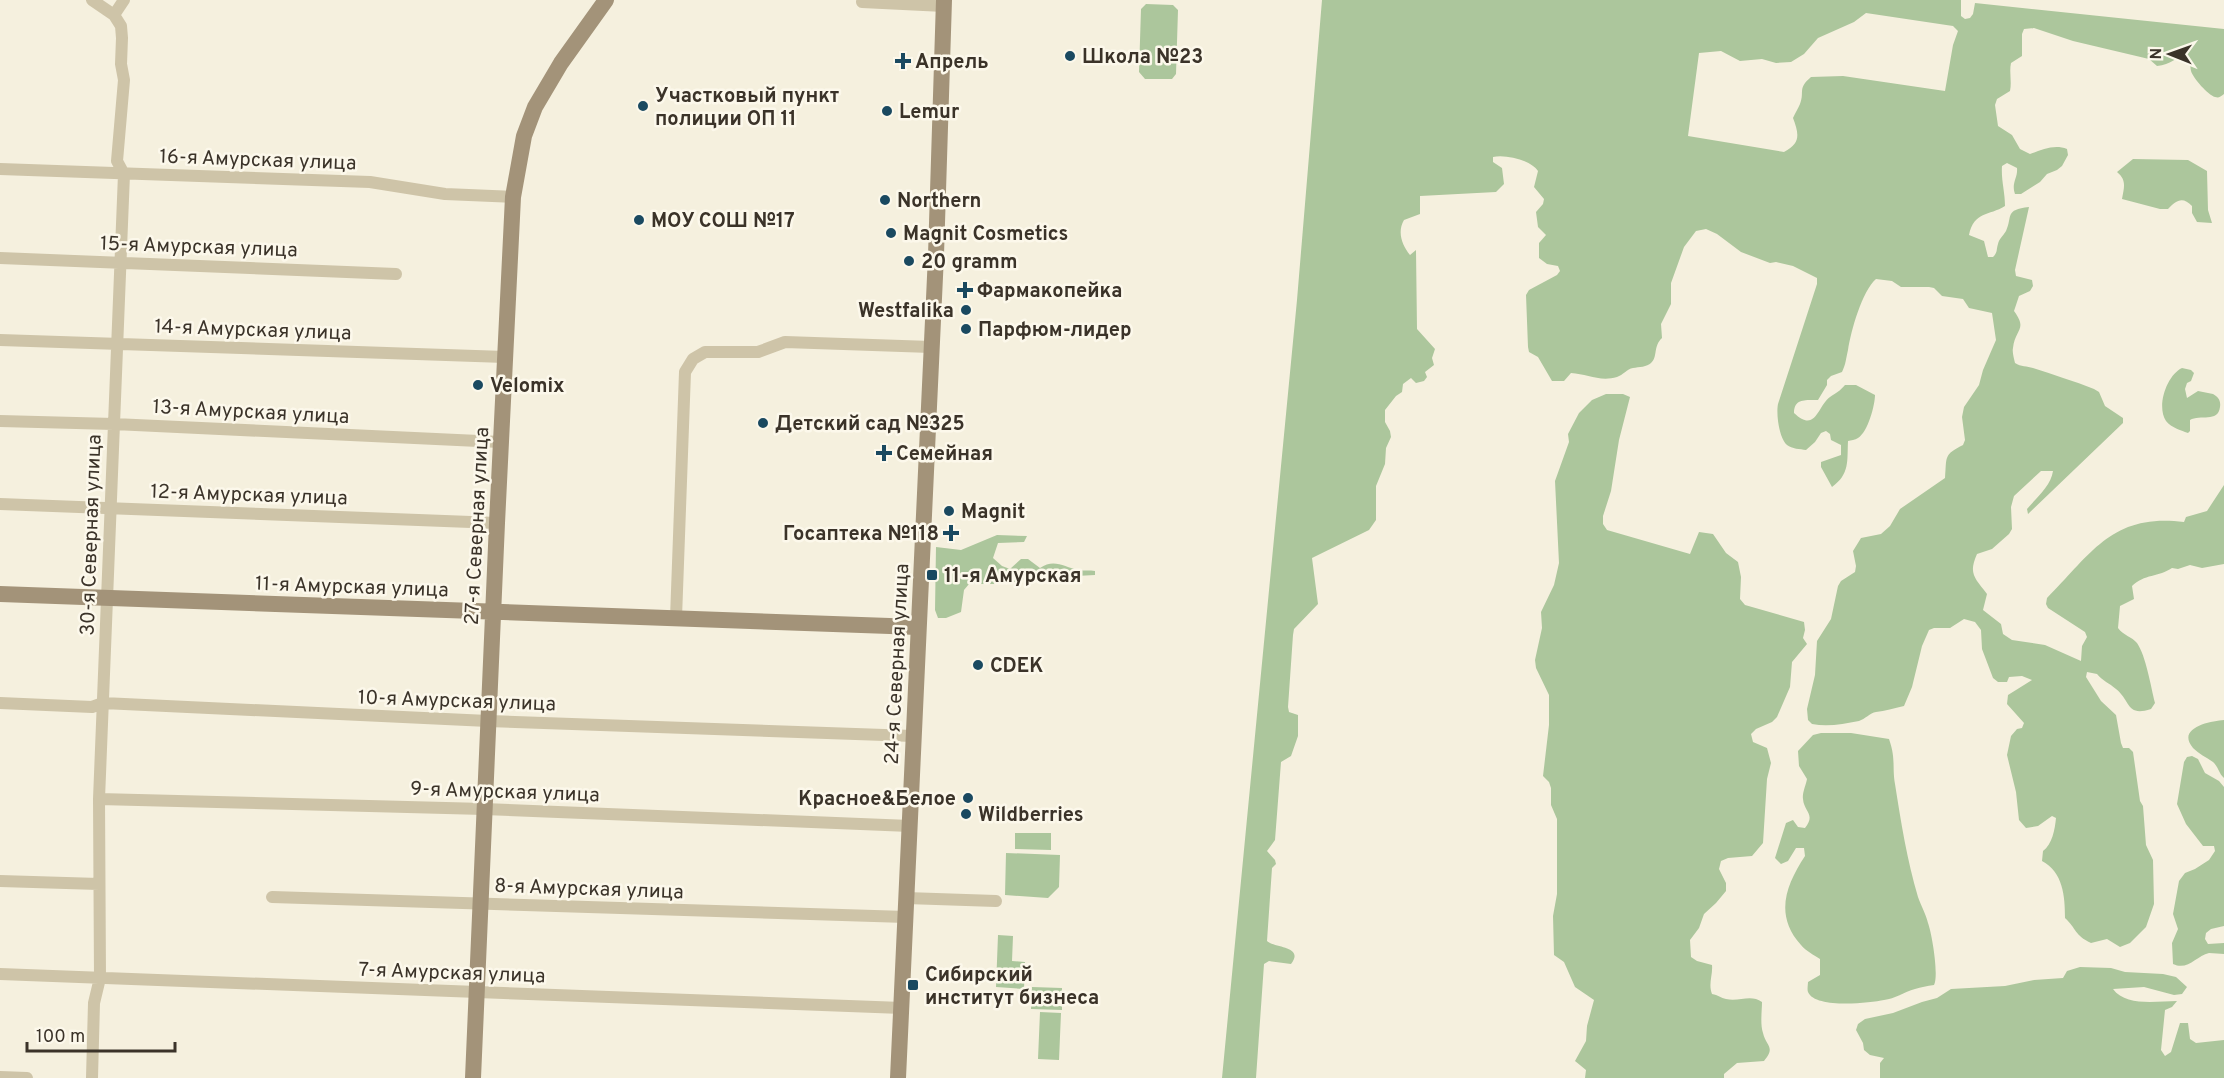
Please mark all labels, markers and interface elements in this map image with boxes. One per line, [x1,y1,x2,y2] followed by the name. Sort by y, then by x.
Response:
[2140,24,2200,84] north arrow
[1082,45,1203,71] place label: Школа №23
[2147,48,2167,60] text: N
[1063,49,1077,63] marker: Школа №23
[915,50,989,76] place label: Апрель
[896,54,910,68] marker: Апрель
[655,84,839,133] place label: Участковый пункт полиции ОП 11
[636,99,650,113] marker: Участковый пункт полиции ОП 11
[899,100,960,126] place label: Lemur
[880,104,894,118] marker: Lemur
[159,145,357,177] street label: 16-я Амурская улица
[897,189,981,215] place label: Northern
[878,193,892,207] marker: Northern
[651,209,795,235] place label: МОУ СОШ №17
[632,213,646,227] marker: МОУ СОШ №17
[903,222,1068,248] place label: Magnit Cosmetics
[884,226,898,240] marker: Magnit Cosmetics
[100,232,298,264] street label: 15-я Амурская улица
[921,250,1017,276] place label: 20 gramm
[902,254,916,268] marker: 20 gramm
[977,279,1122,305] place label: Фармакопейка
[958,283,972,297] marker: Фармакопейка
[858,299,954,325] place label: Westfalika
[959,303,973,317] marker: Westfalika
[154,315,352,347] street label: 14-я Амурская улица
[978,318,1132,344] place label: Парфюм-лидер
[959,322,973,336] marker: Парфюм-лидер
[490,374,565,400] place label: Velomix
[471,378,485,392] marker: Velomix
[152,395,350,431] street label: 13-я Амурская улица
[775,412,965,438] place label: Детский сад №325
[756,416,770,430] marker: Детский сад №325
[460,426,496,626] street label: 27-я Северная улица
[75,434,109,636] street label: 30-я Северная улица
[896,442,993,468] place label: Семейная
[877,446,891,460] marker: Семейная
[150,480,348,512] street label: 12-я Амурская улица
[961,500,1026,526] place label: Magnit
[942,504,956,518] marker: Magnit
[783,522,939,548] place label: Госаптека №118
[944,526,958,540] marker: Госаптека №118
[880,563,916,765] street label: 24-я Северная улица
[944,564,1081,590] place label: 11-я Амурская
[925,568,939,582] marker: 11-я Амурская
[255,572,449,604] street label: 11-я Амурская улица
[990,654,1043,680] place label: CDEK
[971,658,985,672] marker: CDEK
[358,686,556,718] street label: 10-я Амурская улица
[410,777,600,809] street label: 9-я Амурская улица
[798,787,956,813] place label: Красное&Белое
[961,791,975,805] marker: Красное&Белое
[978,803,1084,829] place label: Wildberries
[959,807,973,821] marker: Wildberries
[494,874,684,906] street label: 8-я Амурская улица
[358,958,546,990] street label: 7-я Амурская улица
[925,963,1099,1012] place label: Сибирский институт бизнеса
[906,978,920,992] marker: Сибирский институт бизнеса
[27,1015,176,1053] scale bar
[36,1026,85,1049] text: 100 m

